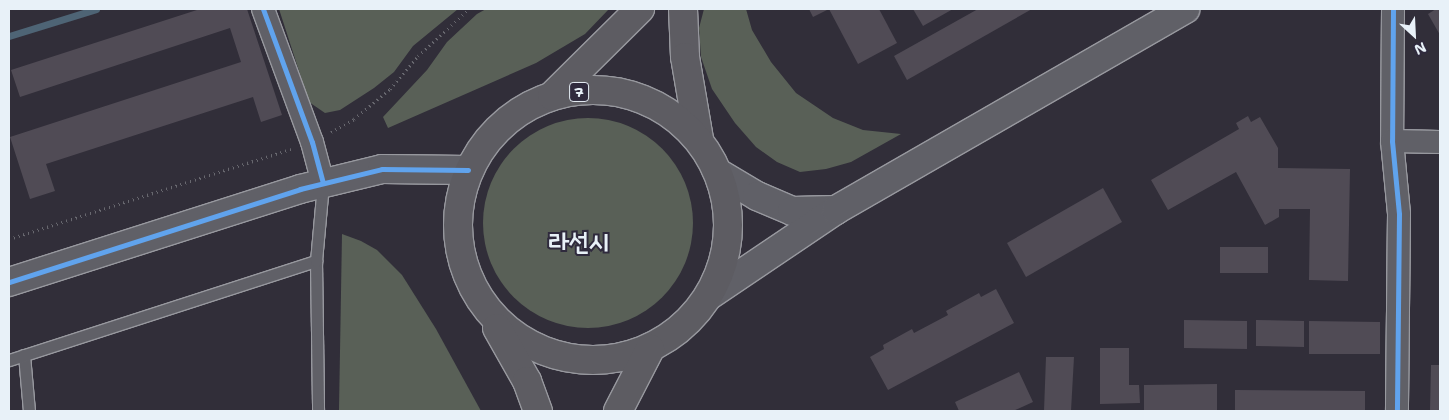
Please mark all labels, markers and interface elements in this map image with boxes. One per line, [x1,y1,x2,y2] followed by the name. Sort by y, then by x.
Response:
[1389,10,1439,60] north arrow
[1412,38,1429,59] text: N
[569,80,589,104] road number: 7
[549,226,609,256] district label: 라선시

